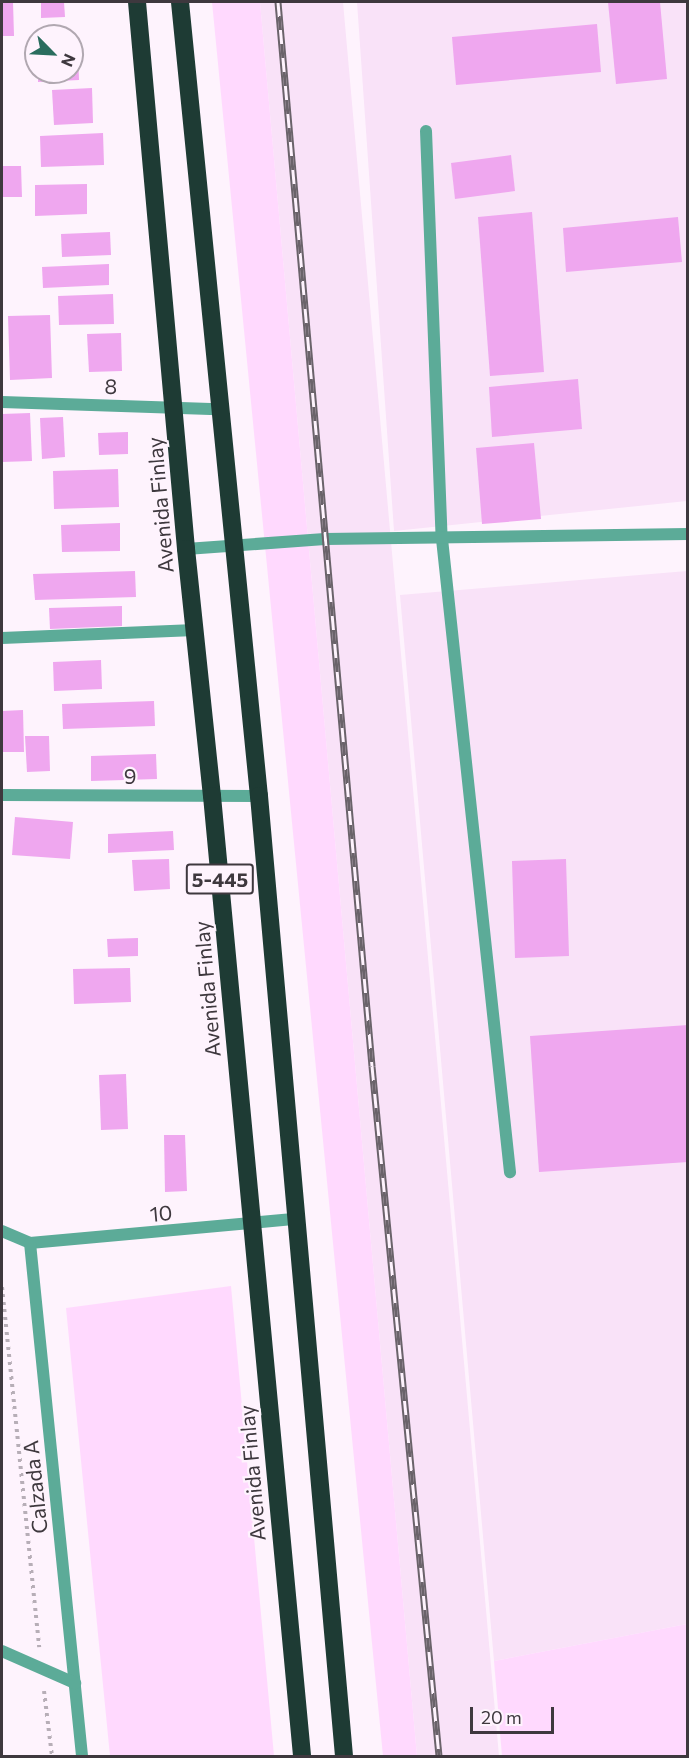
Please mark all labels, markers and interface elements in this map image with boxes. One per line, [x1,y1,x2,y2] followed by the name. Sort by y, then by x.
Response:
[24,24,84,84] north arrow
[58,51,80,70] text: N
[104,373,118,399] street label: 8
[142,436,178,574] street label: Avenida Finlay
[124,763,136,789] street label: 9
[186,862,254,896] road number: 5-445
[189,920,225,1058] street label: Avenida Finlay
[149,1199,173,1227] street label: 10
[234,1404,270,1542] street label: Avenida Finlay
[18,1439,52,1535] street label: Calzada A
[473,1695,557,1733] scale bar
[481,1706,522,1728] text: 20 m

